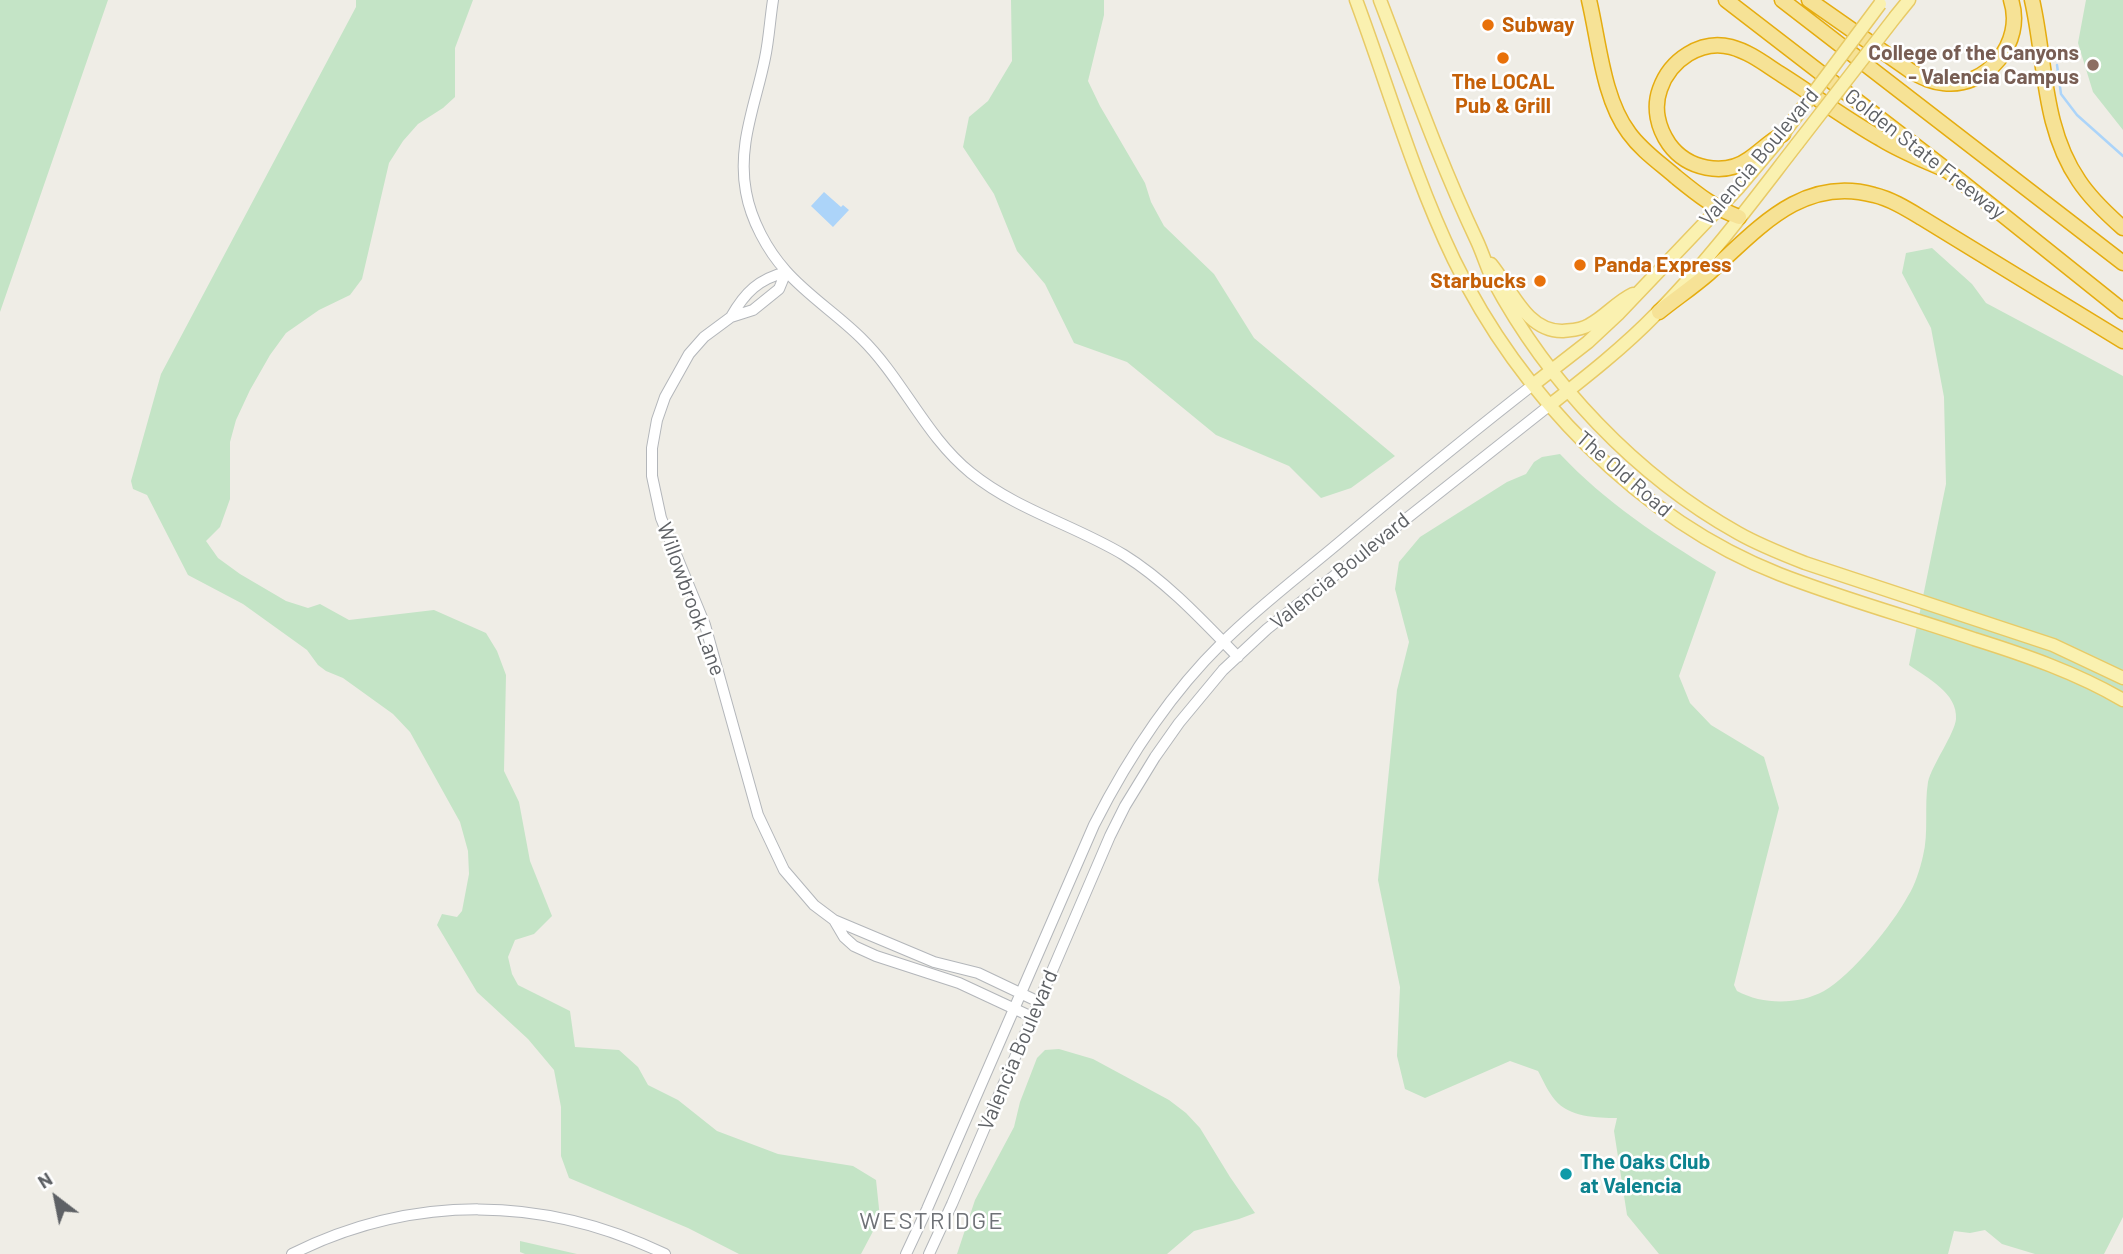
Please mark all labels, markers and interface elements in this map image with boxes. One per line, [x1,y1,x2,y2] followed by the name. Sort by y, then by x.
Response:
[1502,12,1575,38] place label: Subway
[1480,17,1496,33] marker: Subway
[1868,40,2079,90] place label: College of the Canyons - Valencia Campus
[1495,50,1511,66] marker: The LOCAL Pub & Grill
[2085,57,2101,73] marker: College of the Canyons - Valencia Campus
[1452,69,1554,119] place label: The LOCAL Pub & Grill
[1694,83,1824,231] street label: Valencia Boulevard
[1840,83,2010,225] street label: Golden State Freeway
[1594,252,1732,278] place label: Panda Express
[1572,257,1588,273] marker: Panda Express
[1430,268,1526,294] place label: Starbucks
[1532,273,1548,289] marker: Starbucks
[1571,426,1677,522] street label: The Old Road
[1265,507,1415,635] street label: Valencia Boulevard
[652,519,730,679] street label: Willowbrook Lane
[973,966,1063,1134] street label: Valencia Boulevard
[1580,1149,1710,1199] place label: The Oaks Club at Valencia
[21,1163,91,1233] north arrow
[1558,1166,1574,1182] marker: The Oaks Club at Valencia
[33,1167,56,1193] text: N
[860,1207,1004,1235] district label: WESTRIDGE

